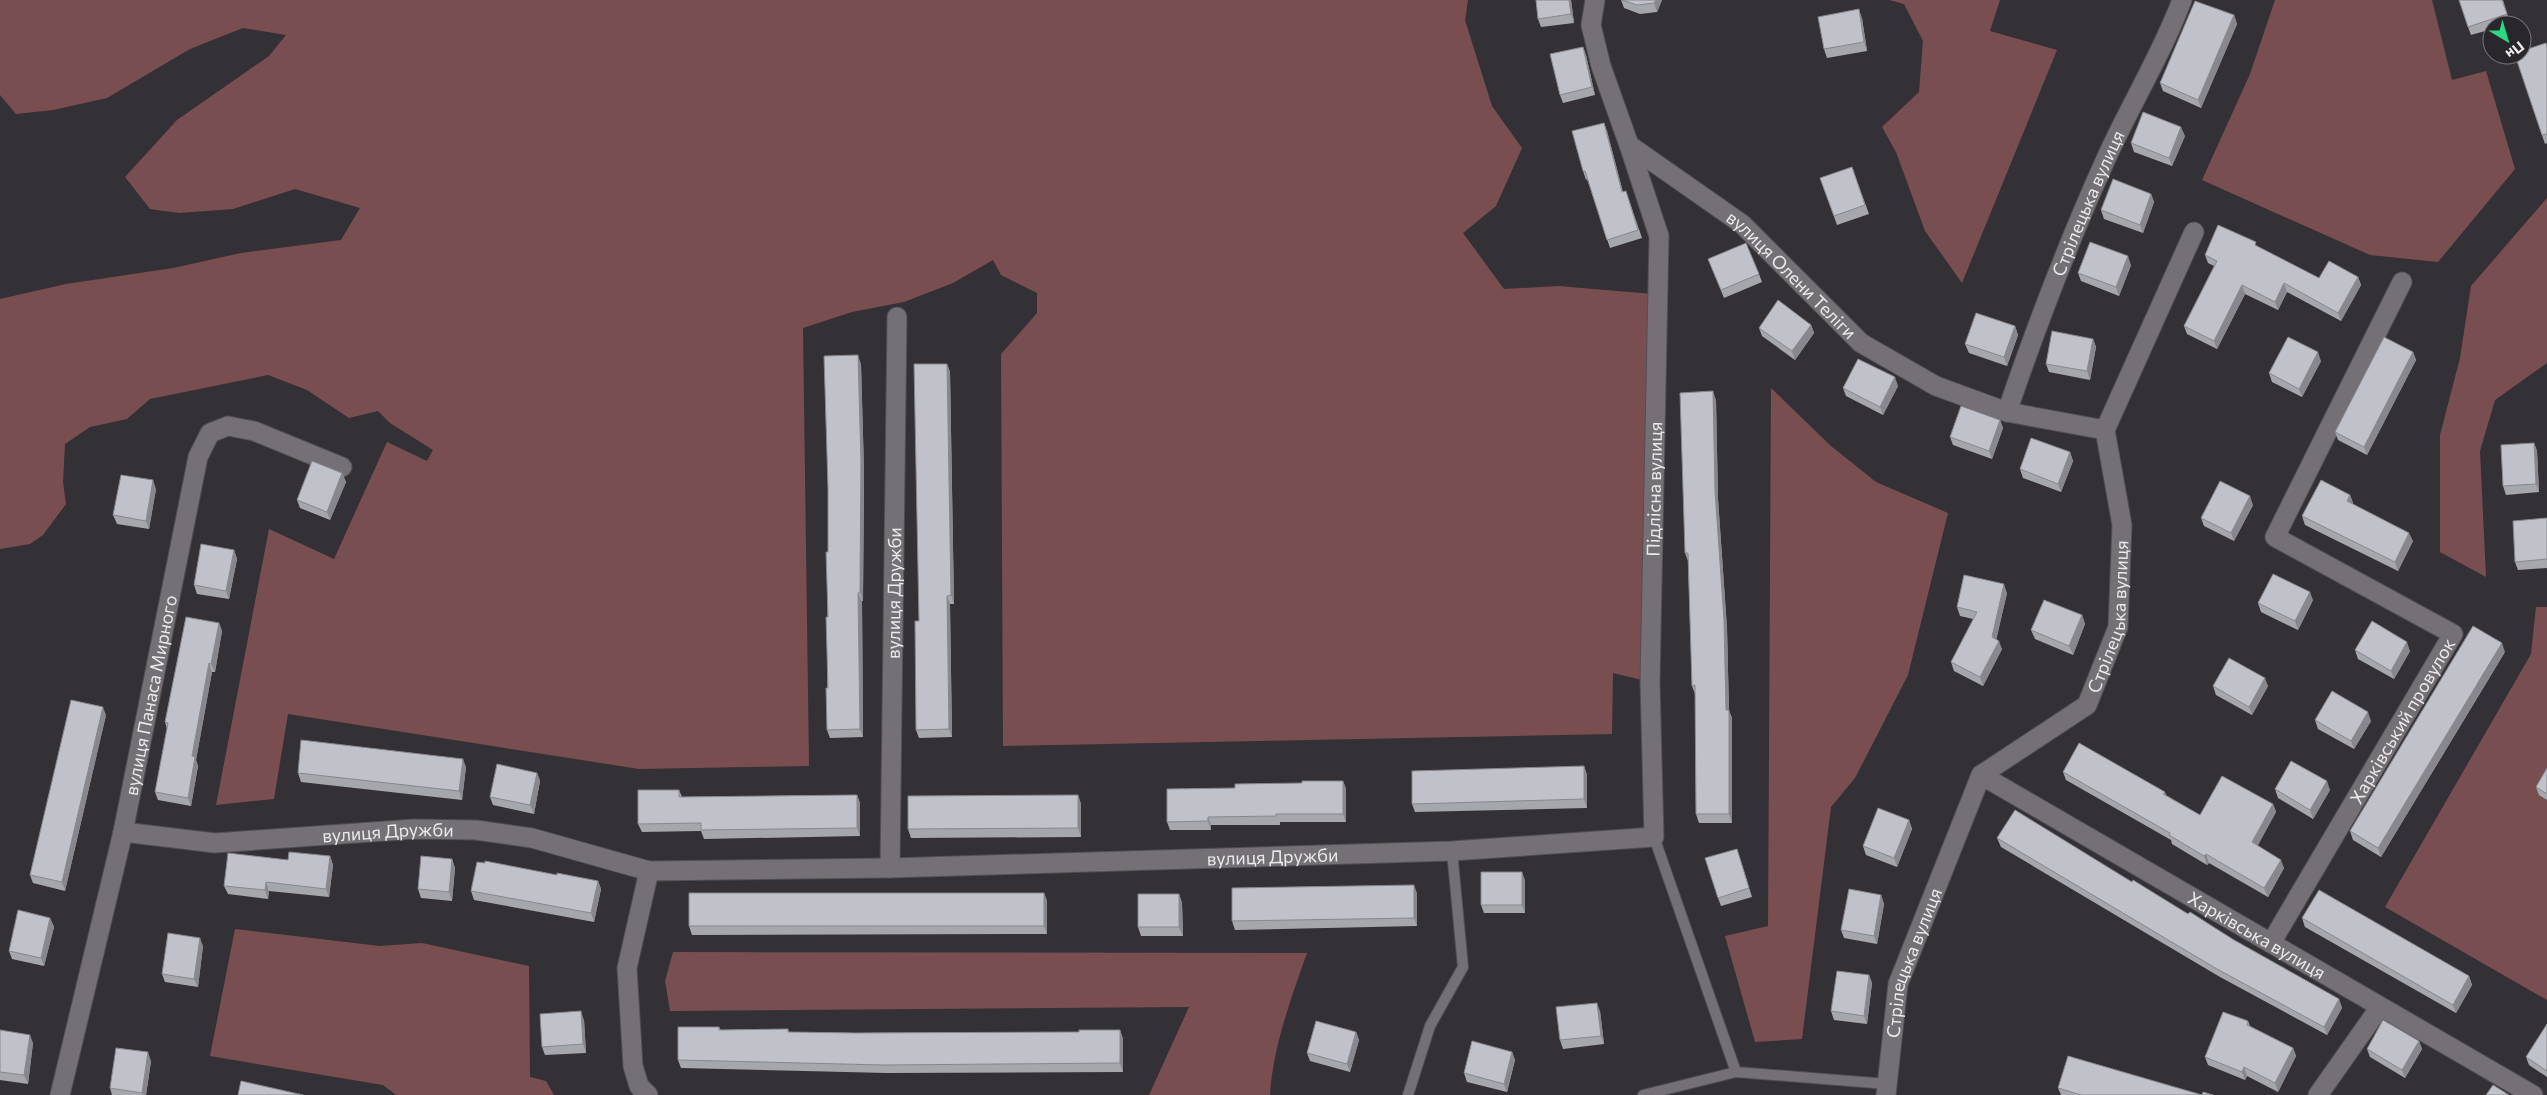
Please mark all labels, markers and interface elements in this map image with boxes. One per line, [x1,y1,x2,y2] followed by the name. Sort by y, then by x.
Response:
[2482,15,2532,65] north arrow
[2503,38,2528,63] text: Пн
[2047,127,2129,279] street label: Стрілецька вулиця
[1723,206,1861,343] street label: вулиця Олени Теліги
[1642,421,1666,557] street label: Підлісна вулиця
[882,527,905,659] street label: вулиця Дружби
[2082,540,2132,696] street label: Стрілецька вулиця
[120,593,181,797] street label: вулиця Панаса Мирного
[2345,634,2459,807] street label: Харківський провулок
[322,818,454,846] street label: вулиця Дружби
[1206,843,1339,869] street label: вулиця Дружби
[1881,885,1946,1039] street label: Стрілецька вулиця
[2184,886,2330,983] street label: Харківська вулиця

